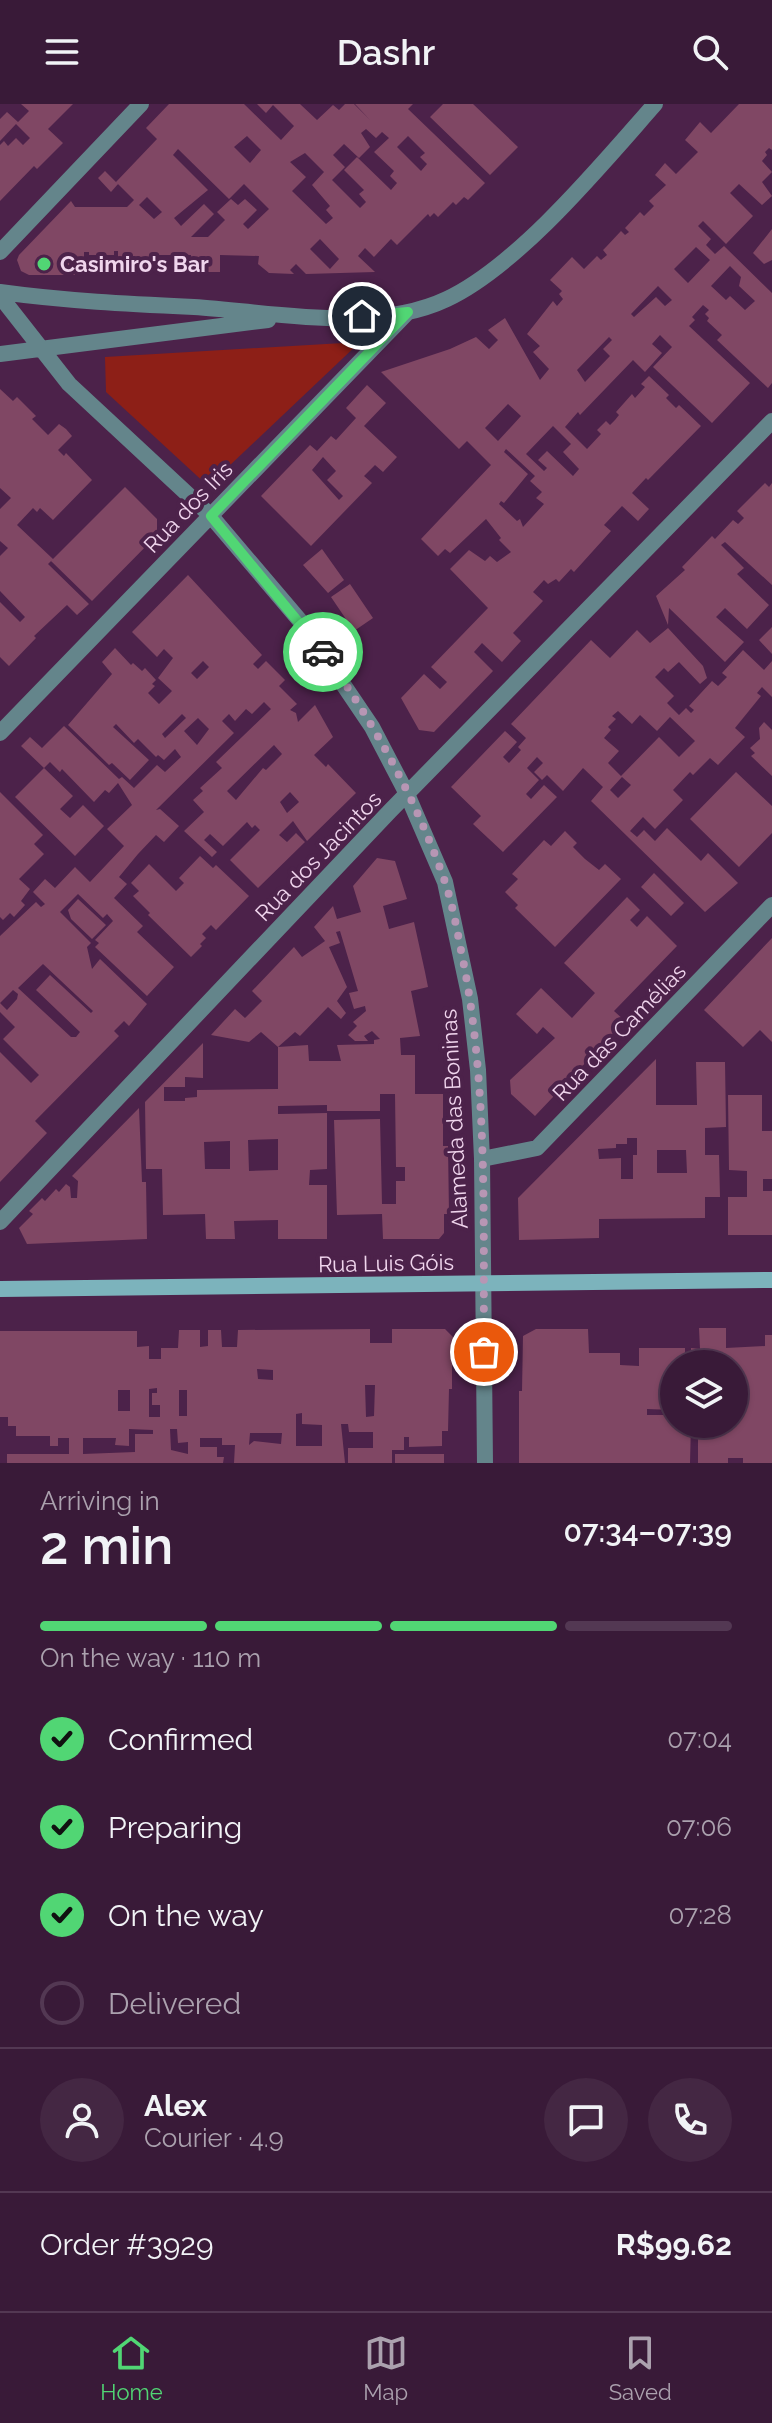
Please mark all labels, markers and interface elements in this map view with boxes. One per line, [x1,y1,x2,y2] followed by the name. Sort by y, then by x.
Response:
[40,30,84,74] icon: menu
[688,30,732,74] icon: search
[337,31,435,73] text: Dashr
[60,251,209,277] place label: Casimiro's Bar
[35,255,53,273] marker: Casimiro's Bar
[328,282,396,350] pin
[340,294,384,338] icon: home
[138,456,238,558] street label: Rua dos Iris
[283,612,363,692] courier
[301,630,345,674] icon: car
[250,786,386,926] street label: Rua dos Jacintos
[547,958,691,1106] street label: Rua das Camélias
[435,1008,473,1230] street label: Alameda das Boninas
[318,1249,454,1277] street label: Rua Luis Góis
[450,1318,518,1386] pin
[462,1330,506,1374] icon: bag
[660,1350,748,1438] map controls
[660,1350,748,1438] button: layers
[40,1486,160,1516] text: Arriving in
[564,1514,732,1549] text: 07:34–07:39
[40,1515,173,1576] text: 2 min
[40,1643,261,1673] text: On the way · 110 m
[40,1717,84,1761] icon: check
[108,1722,253,1757] text: Confirmed
[667,1724,732,1754] text: 07:04
[40,1805,84,1849] icon: check
[108,1810,242,1845] text: Preparing
[666,1812,732,1842] text: 07:06
[40,1893,84,1937] icon: check
[108,1898,264,1933] text: On the way
[669,1900,732,1930] text: 07:28
[108,1986,241,2021] text: Delivered
[40,2078,124,2162] button: person
[544,2078,628,2162] button: chat
[648,2078,732,2162] button: phone
[144,2088,207,2123] text: Alex
[144,2123,284,2153] text: Courier · 4.9
[40,2227,214,2262] text: Order #3929
[616,2227,732,2262] text: R$99.62
[100,2331,163,2405] tab: Home
[363,2331,408,2405] tab: Map
[609,2331,672,2405] tab: Saved

